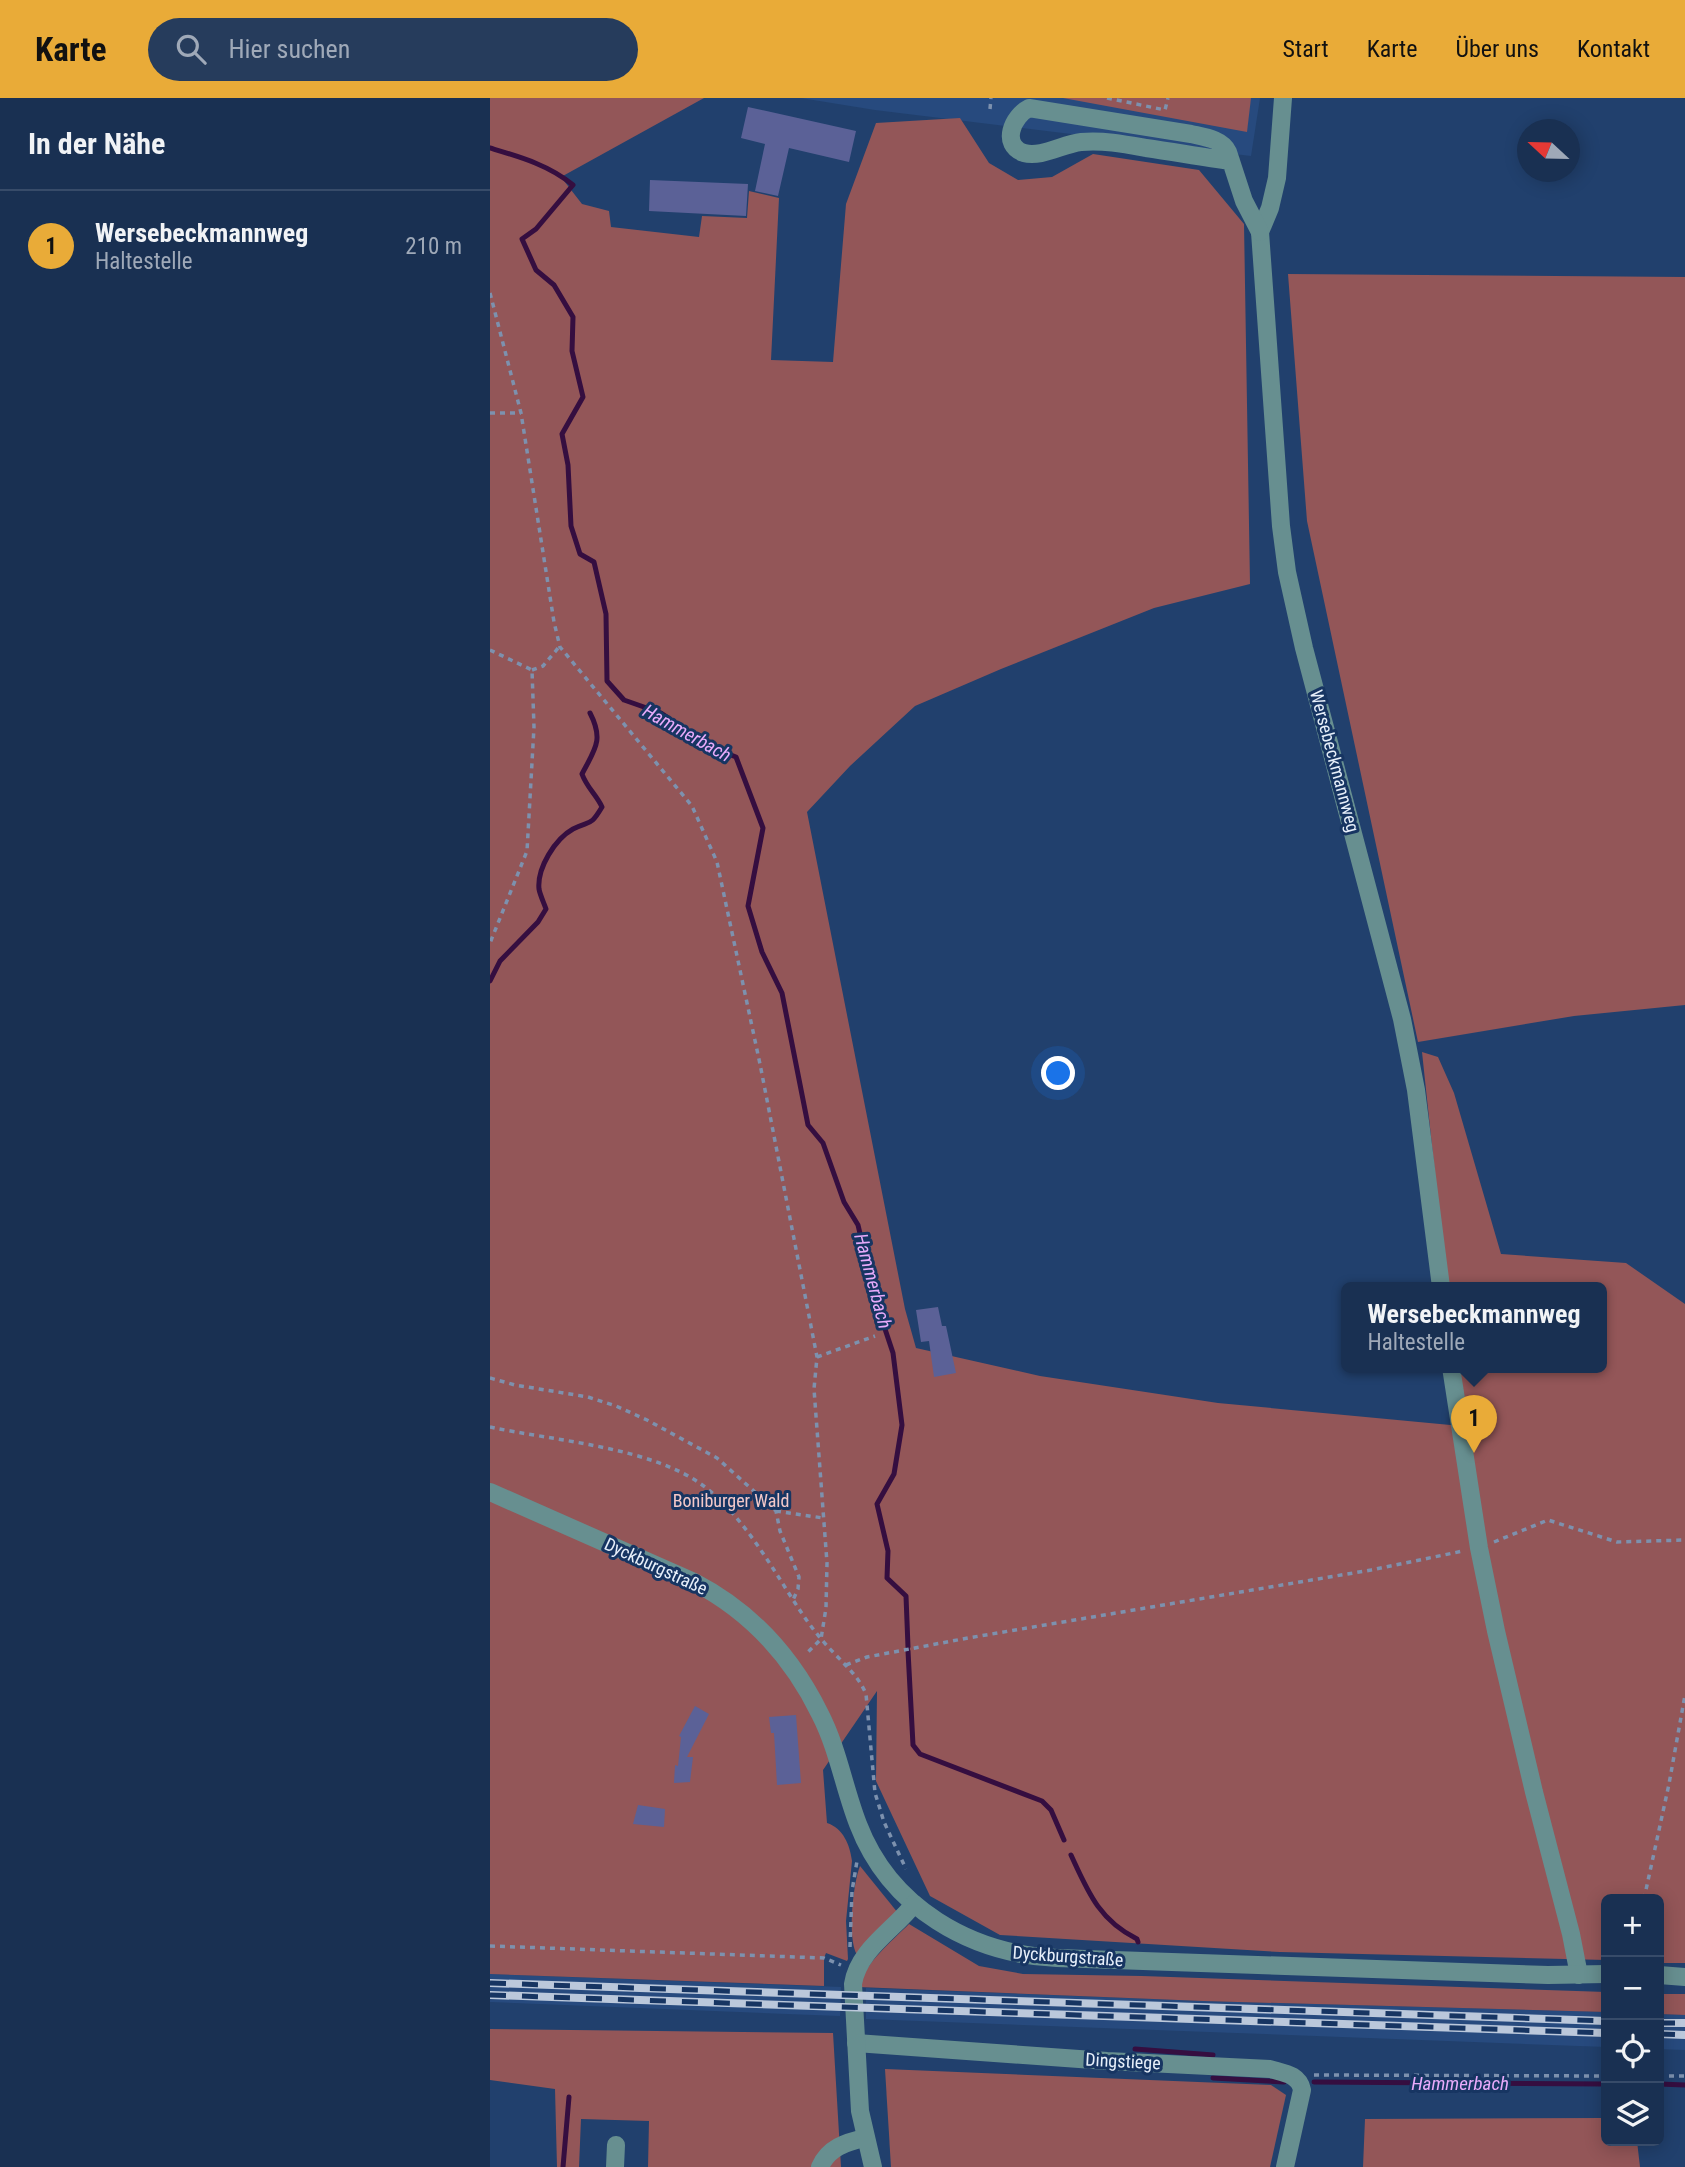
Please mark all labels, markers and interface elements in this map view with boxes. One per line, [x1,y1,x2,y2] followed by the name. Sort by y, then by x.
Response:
[148,18,638,81] search box
[35,30,106,69] text: Karte
[172,30,210,68] icon: search
[228,34,350,64] text: Hier suchen
[1283,35,1329,63] text: Start
[1367,35,1417,63] text: Karte
[1455,35,1539,63] text: Über uns
[1577,35,1650,63] text: Kontakt
[1517,119,1580,182] north arrow
[28,126,165,161] text: In der Nähe
[95,218,308,248] text: Wersebeckmannweg
[45,233,57,260] text: 1
[405,233,462,260] text: 210 m
[95,248,193,275] text: Haltestelle
[1306,688,1364,834] street label: Wersebeckmannweg
[639,699,735,767] water label: Hammerbach
[1041,1056,1075,1090] your location
[849,1231,897,1331] water label: Hammerbach
[1341,1282,1607,1373] popup
[1367,1299,1581,1329] text: Wersebeckmannweg
[1367,1329,1465,1356] text: Haltestelle
[1451,1395,1497,1453] pin: 1
[673,1490,789,1511] park label: Boniburger Wald
[601,1533,711,1599] street label: Dyckburgstraße
[1601,1894,1664,2146] map controls
[1601,1894,1664,1957] button: +
[1012,1942,1124,1970] street label: Dyckburgstraße
[1601,1957,1664,2020] button: −
[1601,2020,1664,2083] button: locate
[1085,2049,1161,2073] street label: Dingstiege
[1411,2072,1509,2095] water label: Hammerbach
[1601,2083,1664,2146] button: layers

